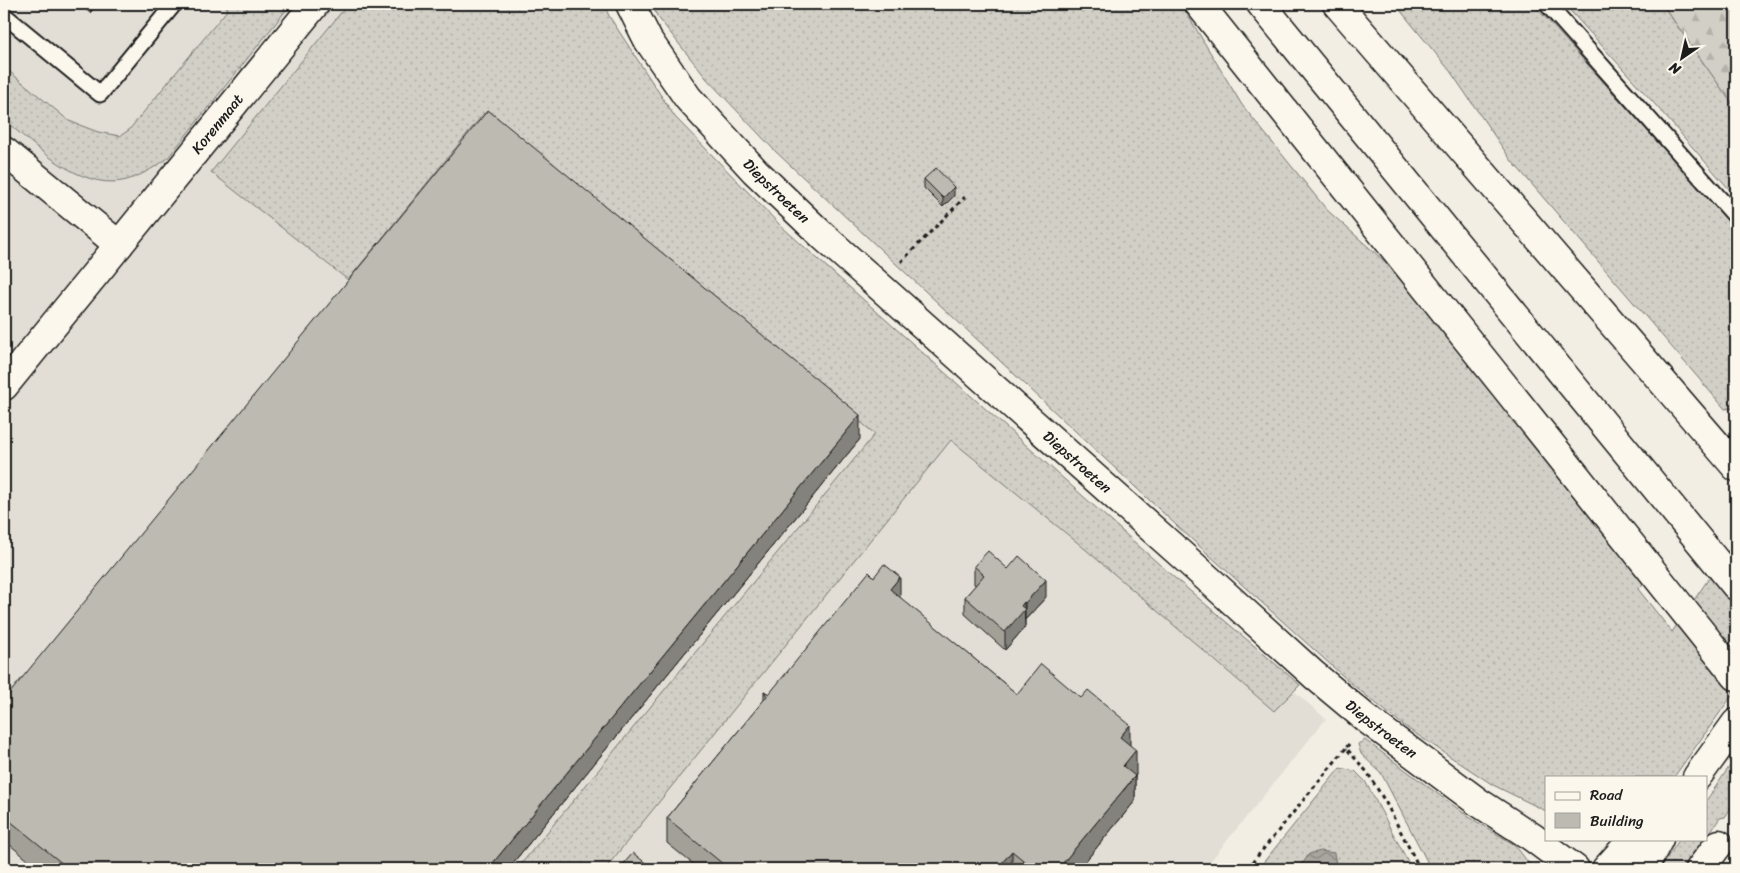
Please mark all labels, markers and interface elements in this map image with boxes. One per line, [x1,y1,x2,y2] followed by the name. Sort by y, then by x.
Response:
[1658,32,1708,82] north arrow
[1664,55,1687,82] text: N
[185,87,250,160] street label: Korenmaat
[736,152,816,230] street label: Diepstroeten
[1037,424,1118,500] street label: Diepstroeten
[1339,693,1423,766] street label: Diepstroeten
[1545,776,1708,840] legend
[1590,782,1623,808] text: Road
[1590,808,1644,834] text: Building

